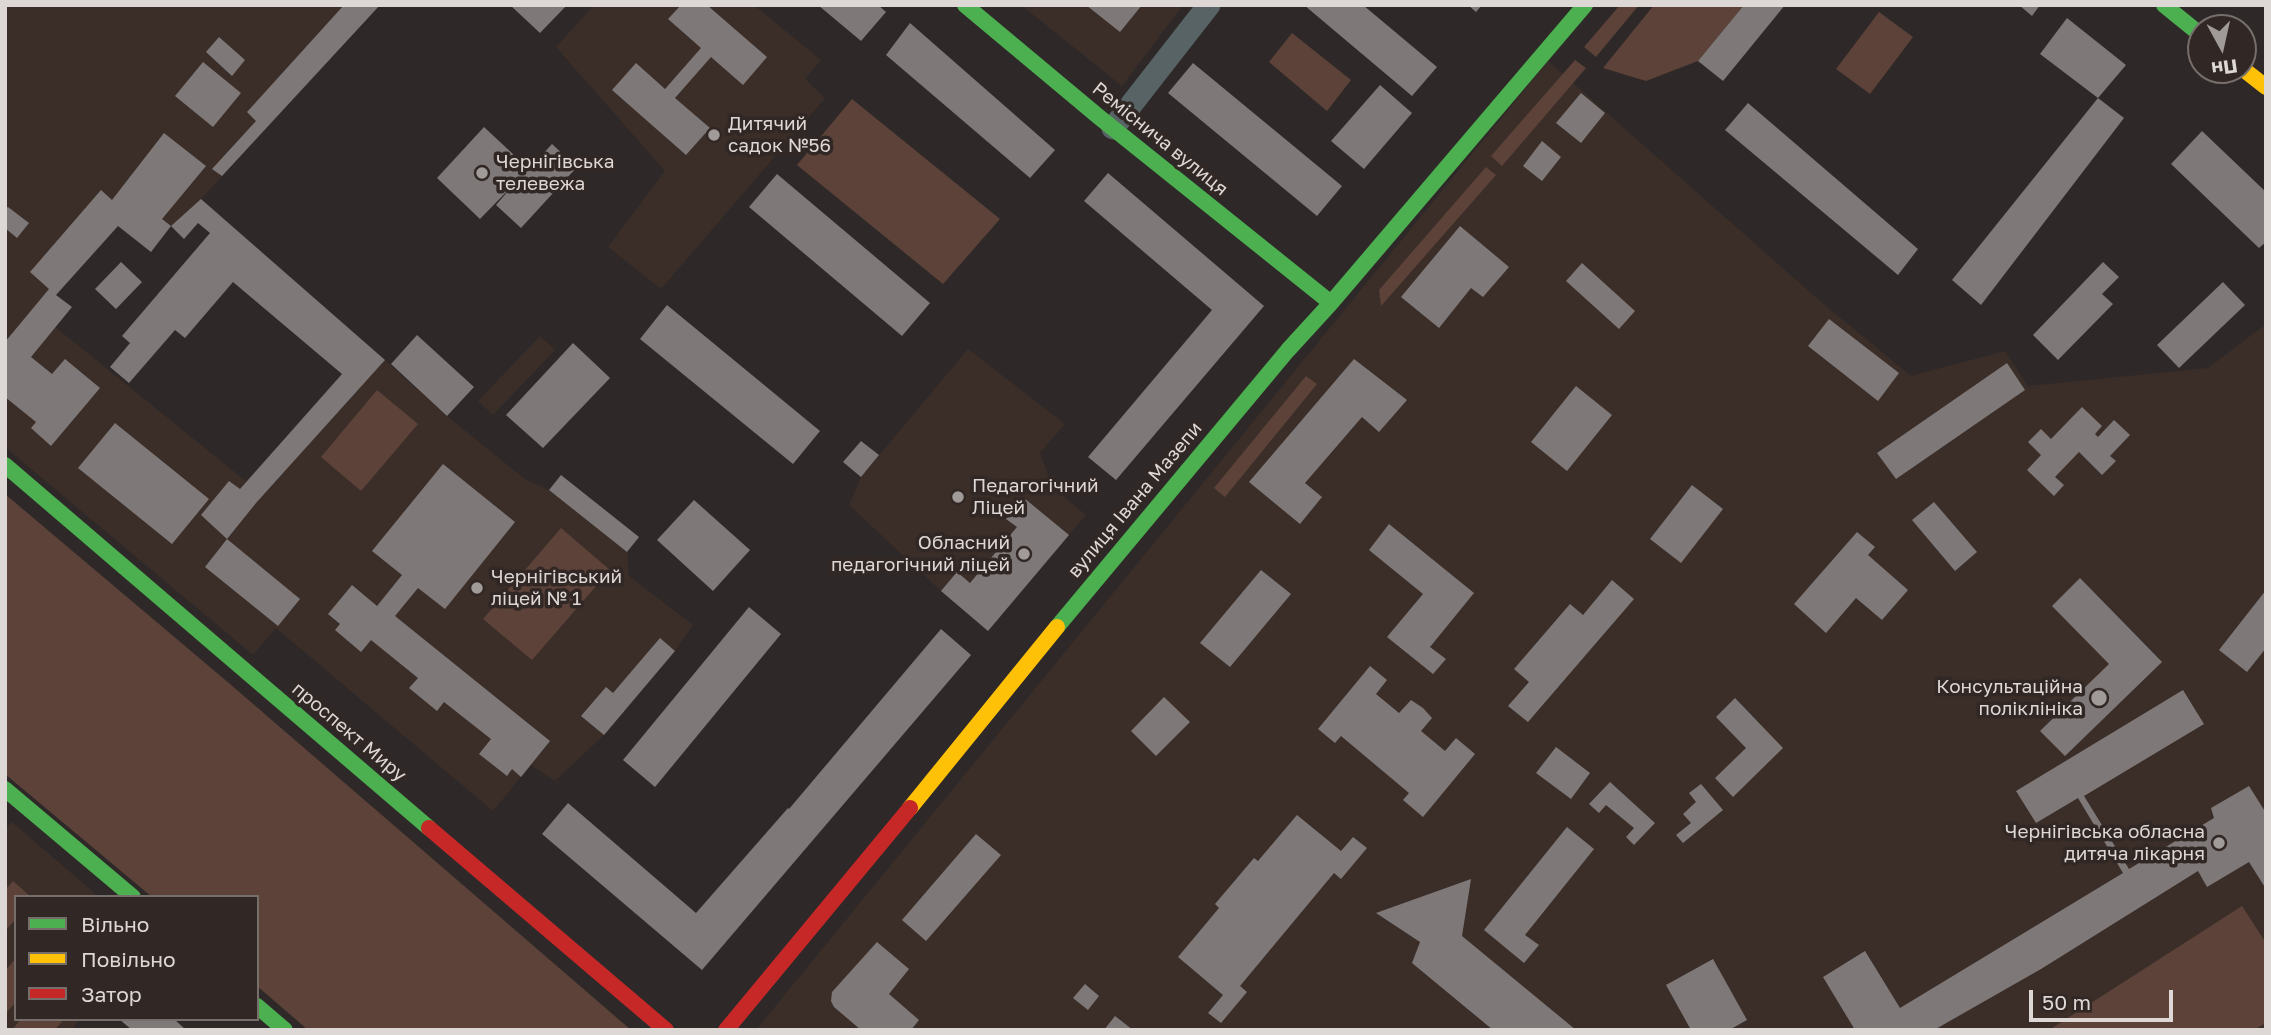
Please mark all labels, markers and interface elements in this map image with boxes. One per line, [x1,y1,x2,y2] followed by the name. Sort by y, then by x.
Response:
[2187,14,2257,84] north arrow
[2210,55,2239,81] text: Пн
[1088,77,1232,201] street label: Реміснича вулиця
[728,113,831,157] place label: Дитячий садок №56
[706,127,722,143] marker: Дитячий садок №56
[496,151,614,195] place label: Чернігівська телевежа
[474,165,490,181] marker: Чернігівська телевежа
[1063,417,1207,583] street label: вулиця Івана Мазепи
[972,475,1099,519] place label: Педагогічний Ліцей
[950,489,966,505] marker: Педагогічний Ліцей
[831,532,1010,576] place label: Обласний педагогічний ліцей
[1016,546,1032,562] marker: Обласний педагогічний ліцей
[491,566,622,610] place label: Чернігівський ліцей № 1
[469,580,485,596] marker: Чернігівський ліцей № 1
[1936,676,2083,720] place label: Консультаційна поліклініка
[287,678,411,786] street label: проспект Миру
[2089,688,2109,708] marker: Консультаційна поліклініка
[2005,821,2205,865] place label: Чернігівська обласна дитяча лікарня
[2211,835,2227,851] marker: Чернігівська обласна дитяча лікарня
[14,895,259,1021] legend
[81,911,149,937] text: Вільно
[81,946,176,972] text: Повільно
[2033,976,2176,1020] scale bar
[81,981,142,1007] text: Затор
[2042,989,2091,1015] text: 50 m

